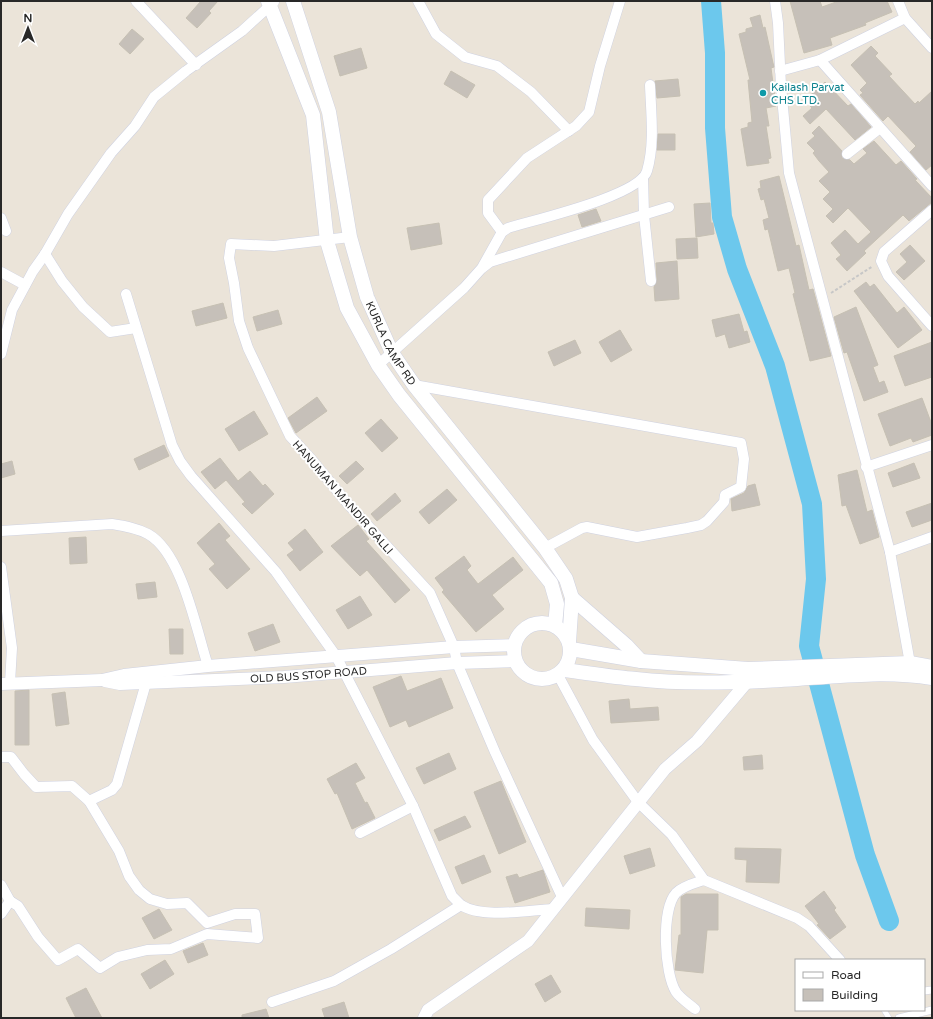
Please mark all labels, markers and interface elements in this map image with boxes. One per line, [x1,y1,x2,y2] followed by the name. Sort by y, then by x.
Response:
[8,8,48,48] north arrow
[24,12,32,25] text: N
[771,81,845,107] place label: Kailash Parvat CHS LTD.
[758,88,768,98] marker: Kailash Parvat CHS LTD.
[363,299,418,388] street label: KURLA CAMP RD
[290,438,396,557] street label: HANUMAN MANDIR GALLI
[250,664,367,685] street label: OLD BUS STOP ROAD
[795,959,925,1011] legend
[831,968,861,982] text: Road
[831,988,878,1002] text: Building

